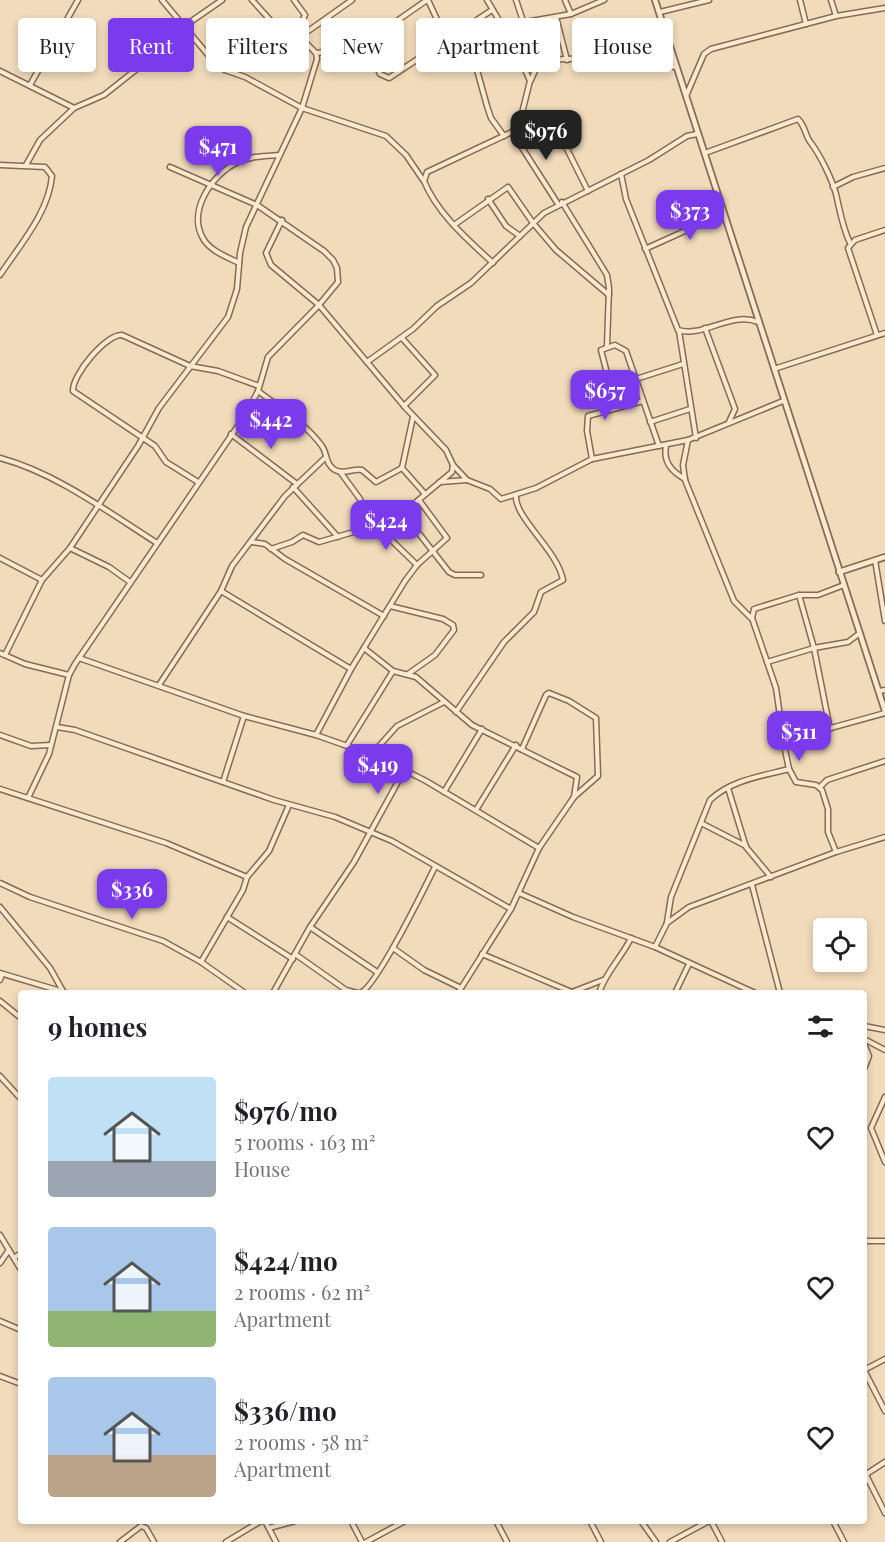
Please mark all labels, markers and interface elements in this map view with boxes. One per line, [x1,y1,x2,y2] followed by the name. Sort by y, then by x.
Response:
[18,18,96,72] chip: Buy
[108,18,194,72] chip: Rent
[206,18,309,72] chip: Filters
[321,18,404,72] chip: New
[416,18,560,72] chip: Apartment
[572,18,673,72] chip: House
[510,110,582,161] pin: $976
[525,116,567,143] text: $976
[182,126,254,177] pin: $471
[199,132,237,159] text: $471
[654,190,726,241] pin: $373
[670,196,710,223] text: $373
[569,370,641,421] pin: $657
[585,376,625,403] text: $657
[235,399,307,450] pin: $442
[249,405,293,432] text: $442
[350,500,422,551] pin: $424
[364,506,408,533] text: $424
[763,711,835,762] pin: $511
[781,717,817,744] text: $511
[342,744,414,795] pin: $419
[358,750,398,777] text: $419
[96,869,168,920] pin: $336
[111,875,153,902] text: $336
[813,918,867,972] map controls
[813,918,867,972] button: locate
[48,1009,147,1044] text: 9 homes
[804,1010,837,1043] icon: filters
[234,1093,338,1128] text: $976/mo
[96,1101,168,1173] icon: home
[804,1121,837,1154] icon: heart
[234,1128,376,1155] text: 5 rooms · 163 m²
[234,1155,290,1182] text: House
[234,1243,338,1278] text: $424/mo
[96,1251,168,1323] icon: home
[804,1271,837,1304] icon: heart
[234,1278,370,1305] text: 2 rooms · 62 m²
[234,1305,331,1332] text: Apartment
[234,1393,337,1428] text: $336/mo
[96,1401,168,1473] icon: home
[804,1421,837,1454] icon: heart
[234,1428,369,1455] text: 2 rooms · 58 m²
[234,1455,331,1482] text: Apartment

